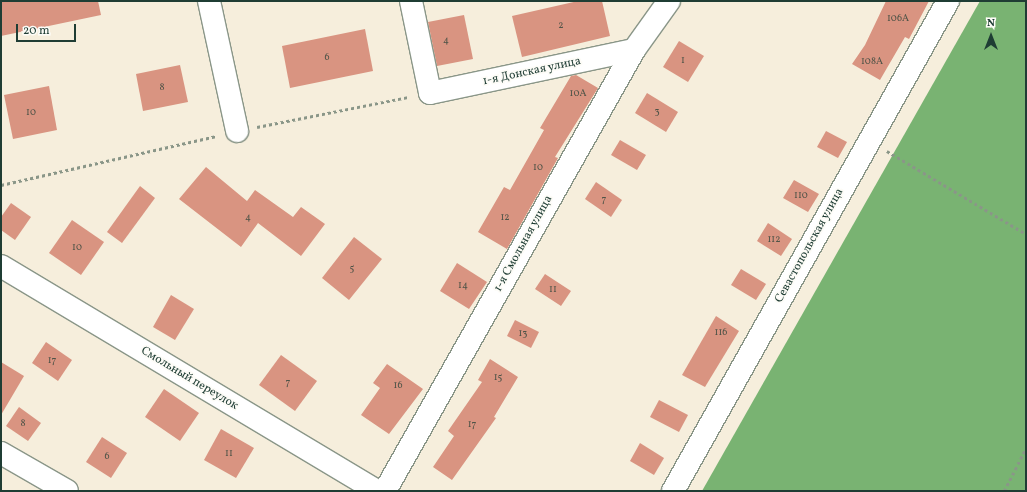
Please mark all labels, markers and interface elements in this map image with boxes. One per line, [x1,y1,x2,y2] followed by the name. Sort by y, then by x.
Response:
[887,13,909,25] house number: 106А
[18,16,78,42] scale bar
[971,16,1011,56] north arrow
[987,16,995,31] text: N
[558,20,564,32] house number: 2
[23,23,50,39] text: 20 m
[443,35,449,47] house number: 4
[324,52,330,64] house number: 6
[482,55,582,89] street label: 1-я Донская улица
[681,55,685,67] house number: 1
[861,56,883,68] house number: 108А
[159,82,165,94] house number: 8
[570,88,586,100] house number: 10А
[654,106,660,118] house number: 3
[26,107,36,119] house number: 10
[533,162,543,174] house number: 10
[772,186,848,306] street label: Севастопольская улица
[794,190,808,202] house number: 110
[491,193,557,295] street label: 1-я Смольная улица
[602,194,606,206] house number: 7
[245,212,251,224] house number: 4
[500,212,510,224] house number: 12
[767,234,781,246] house number: 112
[72,242,82,254] house number: 10
[350,263,354,275] house number: 5
[458,280,468,292] house number: 14
[549,284,557,296] house number: 11
[715,327,727,339] house number: 116
[518,328,528,340] house number: 13
[138,344,240,414] street label: Смольный переулок
[48,355,56,367] house number: 17
[494,372,502,384] house number: 15
[286,377,290,389] house number: 7
[394,380,402,392] house number: 16
[20,418,26,430] house number: 8
[468,419,476,431] house number: 17
[225,448,233,460] house number: 11
[104,451,110,463] house number: 6

